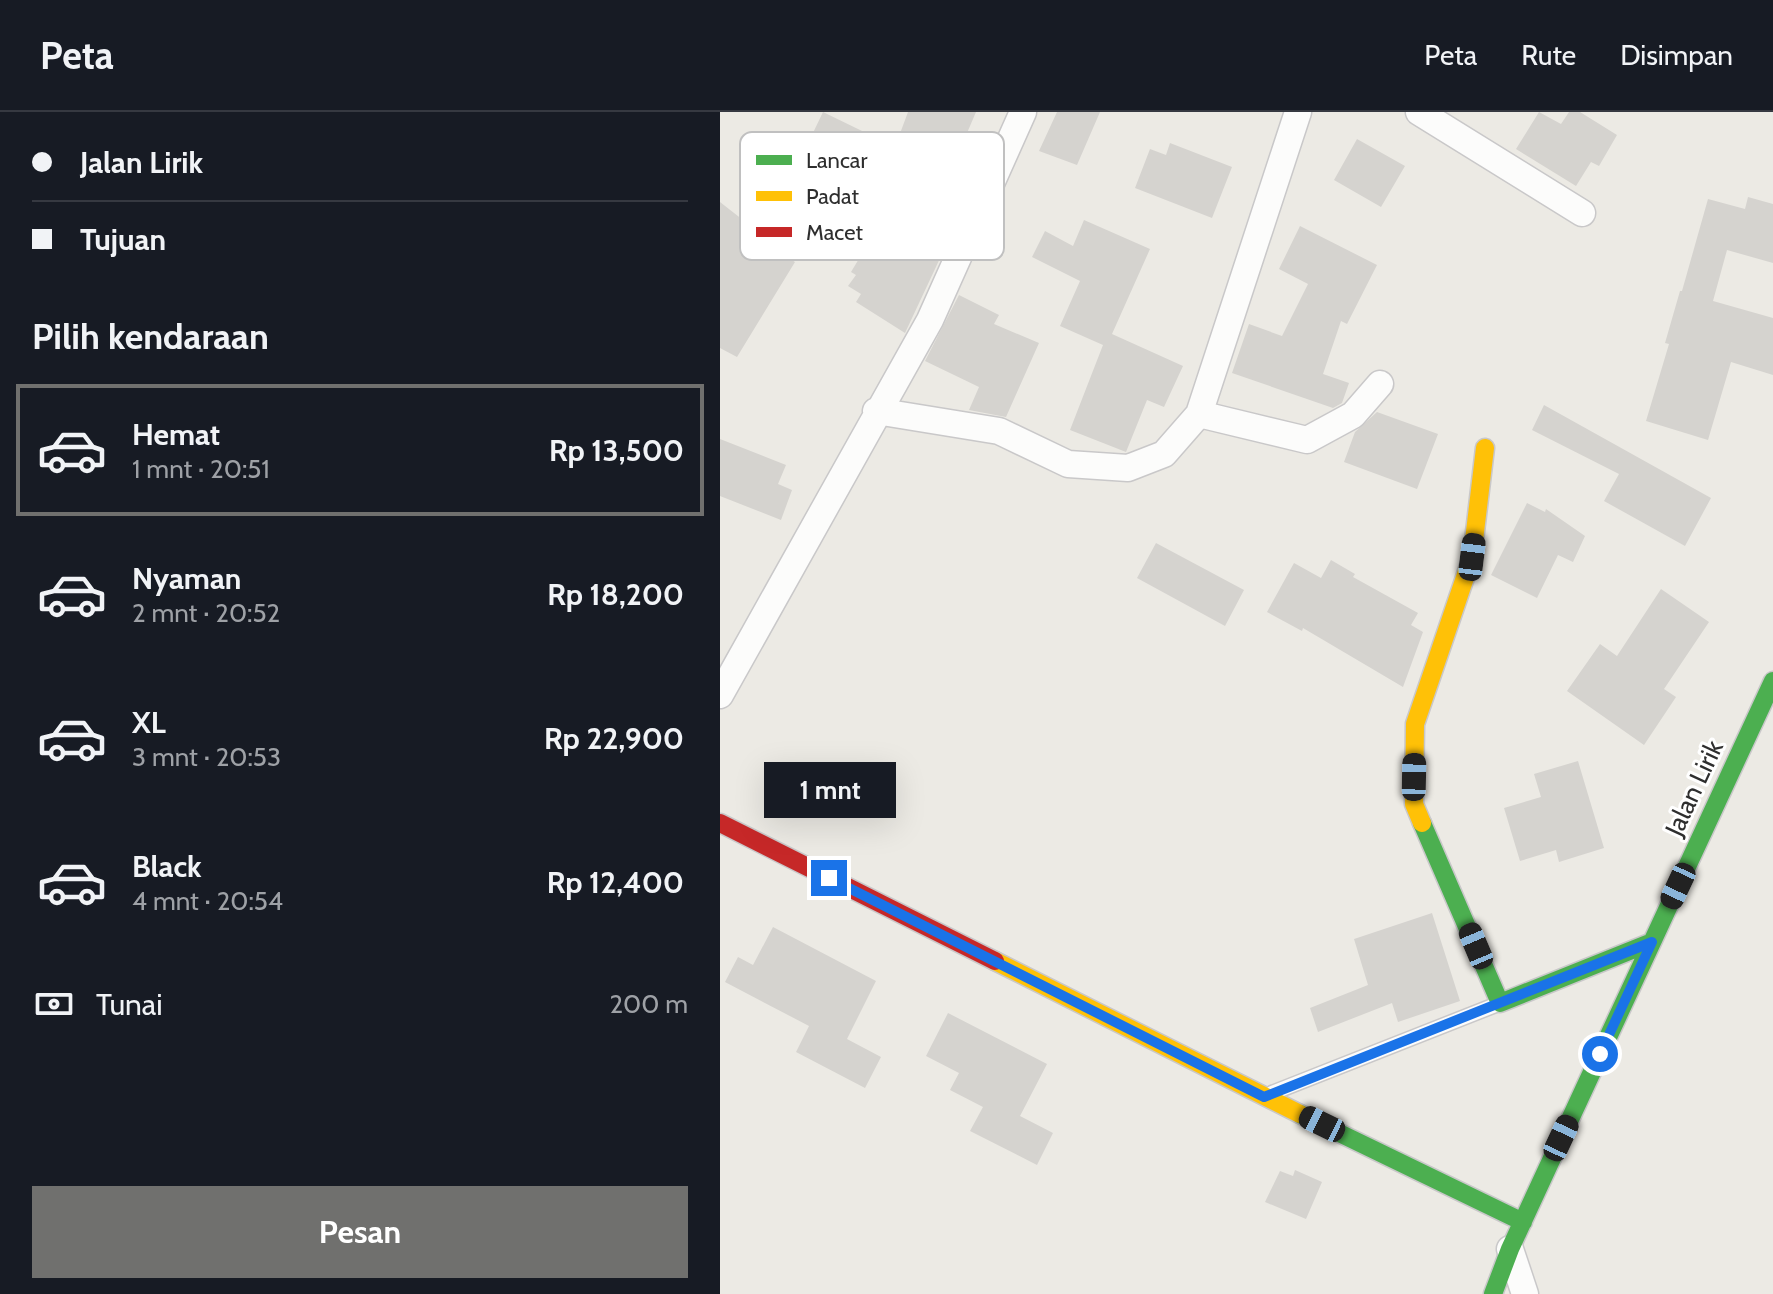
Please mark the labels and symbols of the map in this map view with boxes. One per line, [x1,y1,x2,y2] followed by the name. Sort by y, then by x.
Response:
[740,132,1004,260] legend
[806,147,867,174] text: Lancar
[806,183,859,210] text: Padat
[806,219,863,246] text: Macet
[1457,532,1487,582] car
[1658,735,1730,842] street label: Jalan Lirik
[1402,753,1426,801] car
[763,762,895,818] callout: 1 mnt
[1657,859,1699,913] car
[811,860,847,896] route end
[1456,919,1496,973] car
[1582,1036,1618,1072] route start
[1295,1103,1349,1145] car
[1540,1111,1582,1165] car

